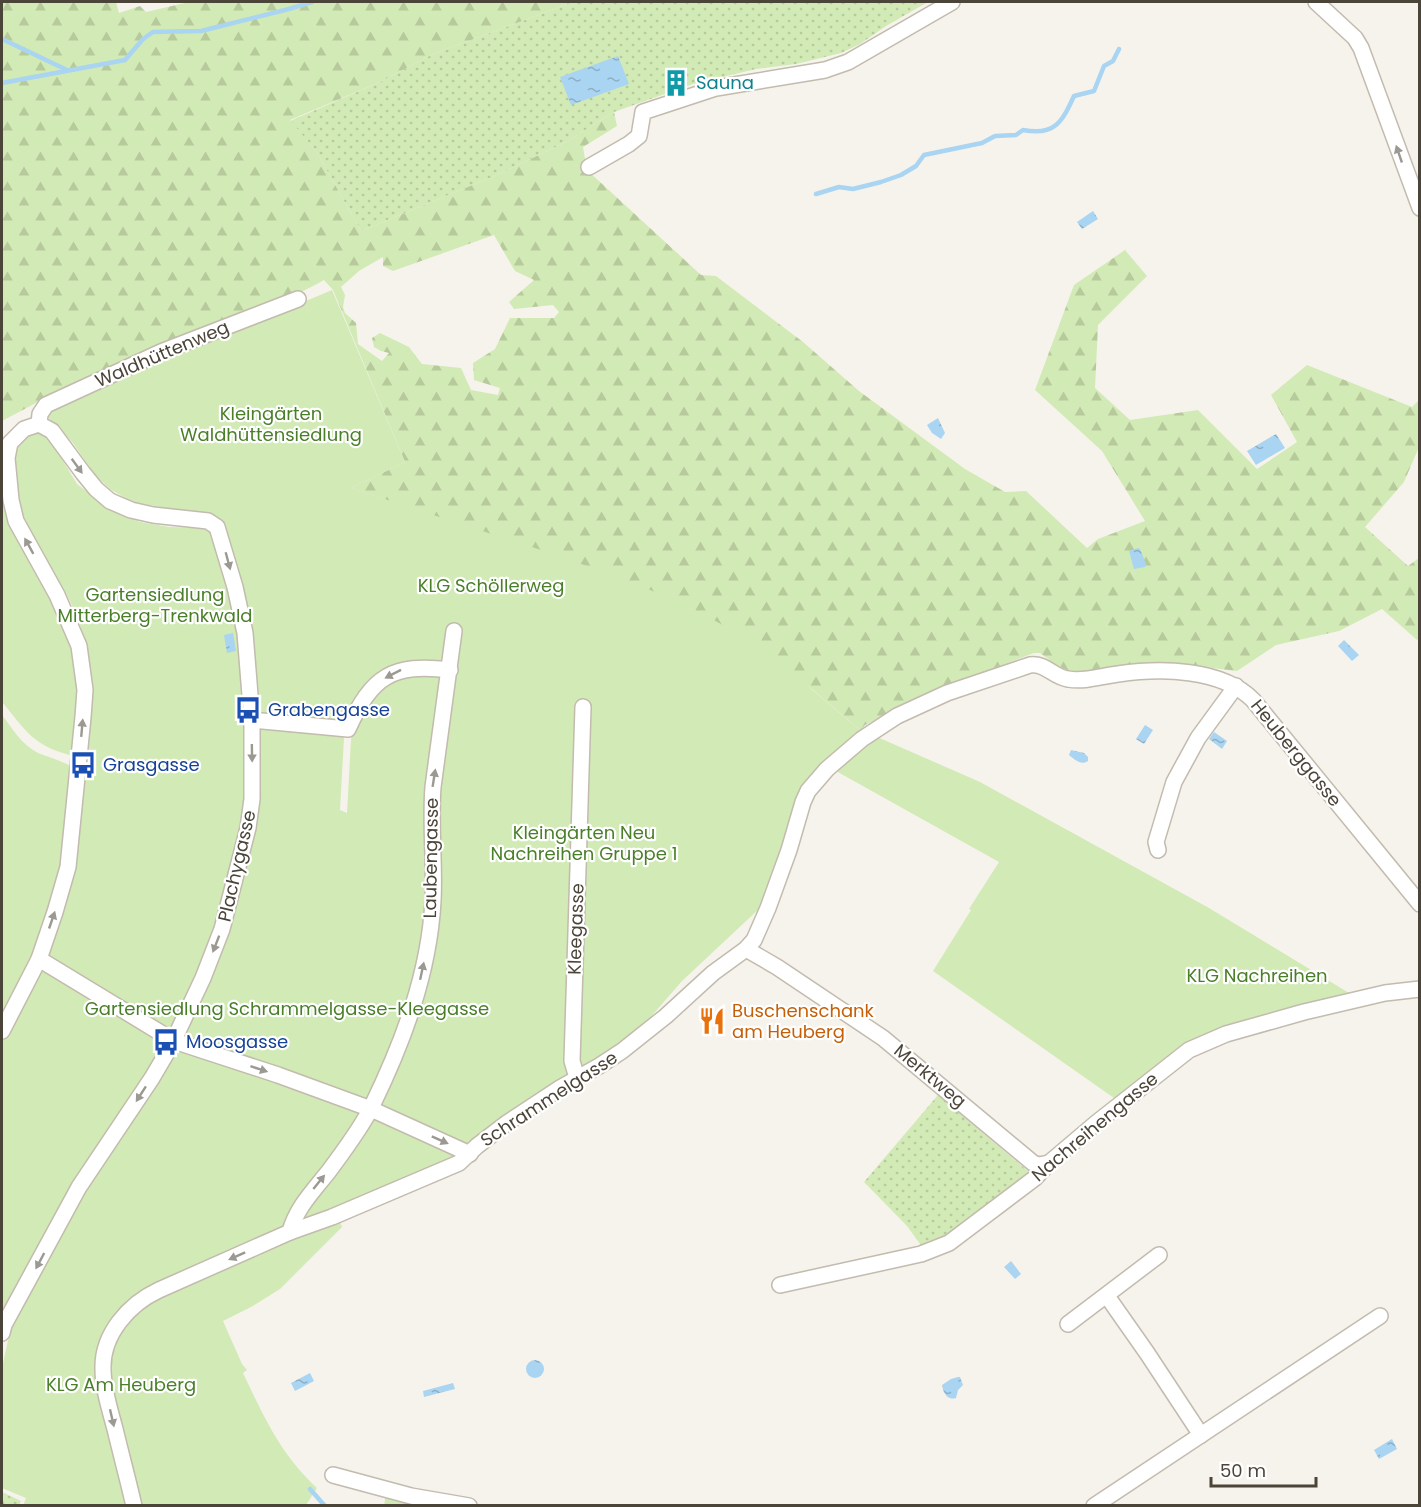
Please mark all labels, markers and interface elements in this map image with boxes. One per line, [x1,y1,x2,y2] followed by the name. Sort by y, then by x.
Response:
[661,68,691,98] building icon: Sauna
[696,70,754,95] place label: Sauna
[1394,144,1403,162] one-way arrow
[91,314,233,393] street label: Waldhüttenweg
[180,401,362,447] park label: Kleingärten Waldhüttensiedlung
[71,458,84,474] one-way arrow
[24,537,34,554] one-way arrow
[224,552,233,570] one-way arrow
[418,573,564,598] park label: KLG Schöllerweg
[58,582,252,628] park label: Gartensiedlung Mitterberg-Trenkwald
[385,670,402,679] one-way arrow
[1245,694,1348,812] street label: Heuberggasse
[233,695,263,725] bus stop icon: Grabengasse
[268,697,390,722] place label: Grabengasse
[77,719,87,738] one-way arrow
[248,744,257,763] one-way arrow
[68,750,98,780] bus stop icon: Grasgasse
[103,752,200,777] place label: Grasgasse
[430,768,439,787] one-way arrow
[417,797,444,919] street label: Laubengasse
[212,808,262,924] street label: Plachygasse
[491,820,677,866] park label: Kleingärten Neu Nachreihen Gruppe 1
[561,883,590,975] street label: Kleegasse
[48,911,58,929] one-way arrow
[211,935,221,953] one-way arrow
[418,962,427,981] one-way arrow
[1186,963,1328,988] park label: KLG Nachreihen
[85,996,489,1021] park label: Gartensiedlung Schrammelgasse-Kleegasse
[732,998,875,1044] place label: Buschenschank am Heuberg
[697,1006,727,1036] restaurant icon: Buschenschank am Heuberg
[151,1027,181,1057] bus stop icon: Moosgasse
[186,1029,288,1054] place label: Moosgasse
[889,1038,972,1113] street label: Merktweg
[475,1045,622,1152] street label: Schrammelgasse
[250,1064,268,1074] one-way arrow
[1026,1066,1163,1187] street label: Nachreihengasse
[135,1086,147,1102] one-way arrow
[431,1136,449,1146] one-way arrow
[313,1175,325,1190] one-way arrow
[227,1251,245,1261] one-way arrow
[35,1252,45,1269] one-way arrow
[46,1372,196,1397] park label: KLG Am Heuberg
[108,1409,118,1427] one-way arrow
[1211,1450,1316,1488] scale bar
[1220,1458,1266,1483] text: 50 m

